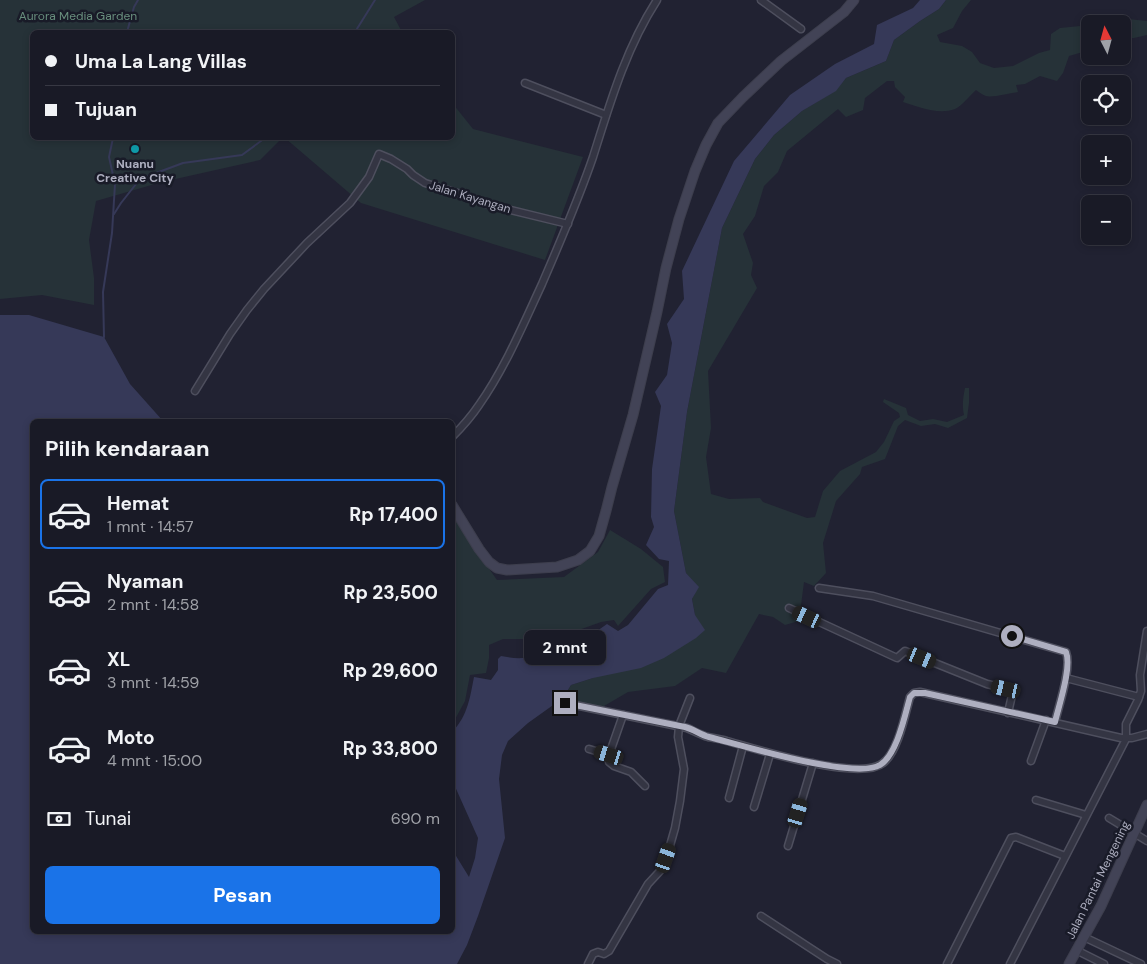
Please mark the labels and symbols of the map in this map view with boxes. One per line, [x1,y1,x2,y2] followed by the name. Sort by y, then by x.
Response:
[19,8,137,24] park label: Aurora Media Garden
[1081,15,1131,65] north arrow
[129,143,141,155] marker: Nuanu Creative City
[96,156,174,186] place label: Nuanu Creative City
[427,177,513,217] street label: Jalan Kayangan
[790,604,823,630] car
[1001,625,1023,647] route start
[524,630,606,666] callout: 2 mnt
[905,645,938,671] car
[989,678,1022,700] car
[554,692,576,714] route end
[592,743,625,767] car
[786,796,809,830] car
[1062,818,1134,942] street label: Jalan Pantai Mengening
[654,841,677,875] car

